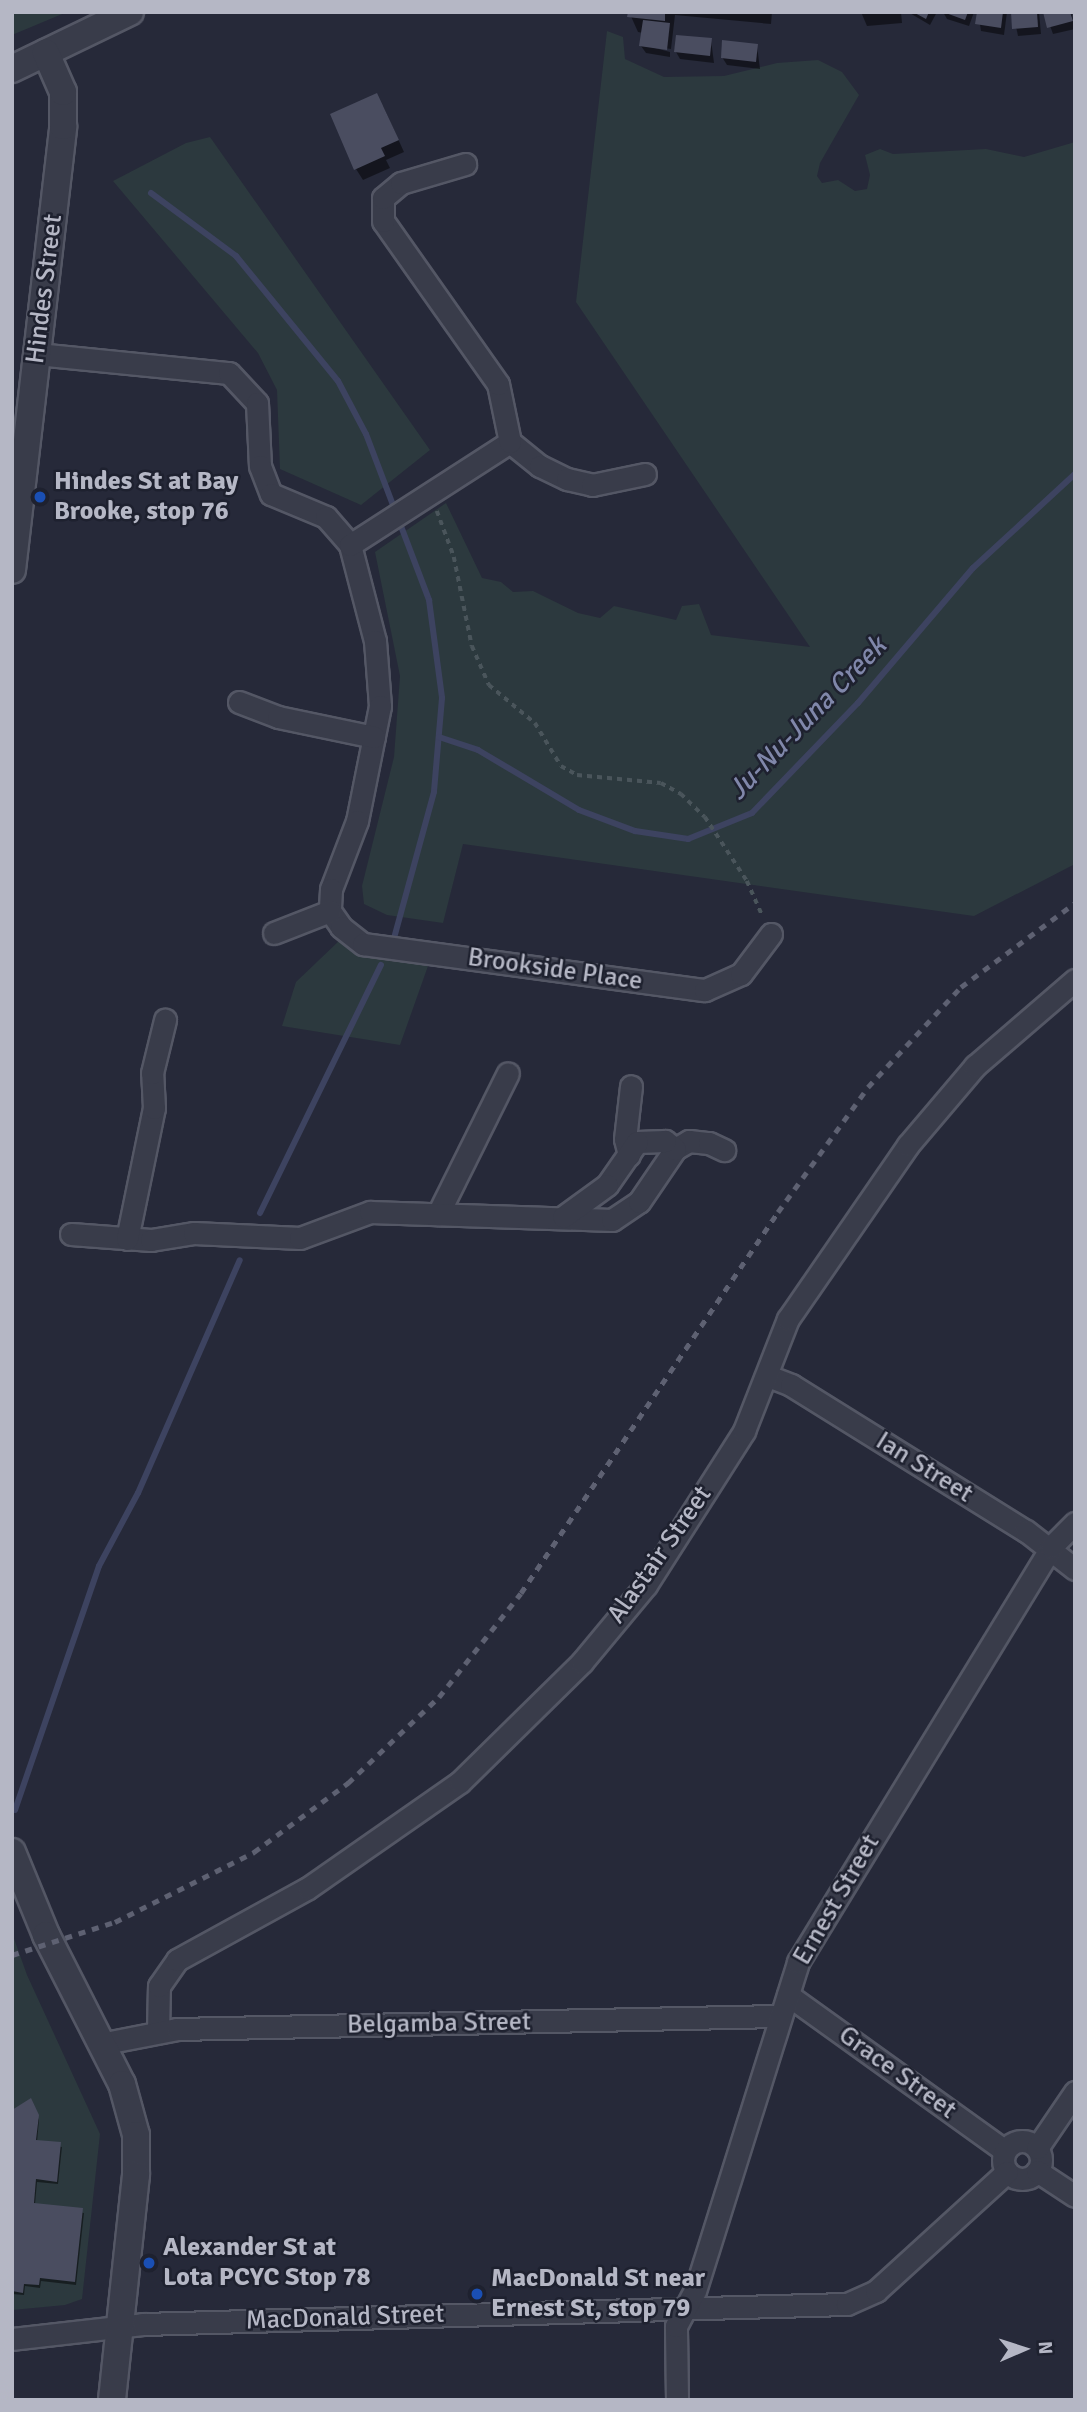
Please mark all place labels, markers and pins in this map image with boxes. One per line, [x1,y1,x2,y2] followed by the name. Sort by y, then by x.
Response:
[54,466,238,528] place label: Hindes St at Bay Brooke, stop 76
[32,489,48,505] marker: Hindes St at Bay Brooke, stop 76
[163,2232,370,2294] place label: Alexander St at Lota PCYC Stop 78
[141,2255,157,2271] marker: Alexander St at Lota PCYC Stop 78
[491,2263,705,2324] place label: MacDonald St near Ernest St, stop 79
[469,2286,485,2302] marker: MacDonald St near Ernest St, stop 79

